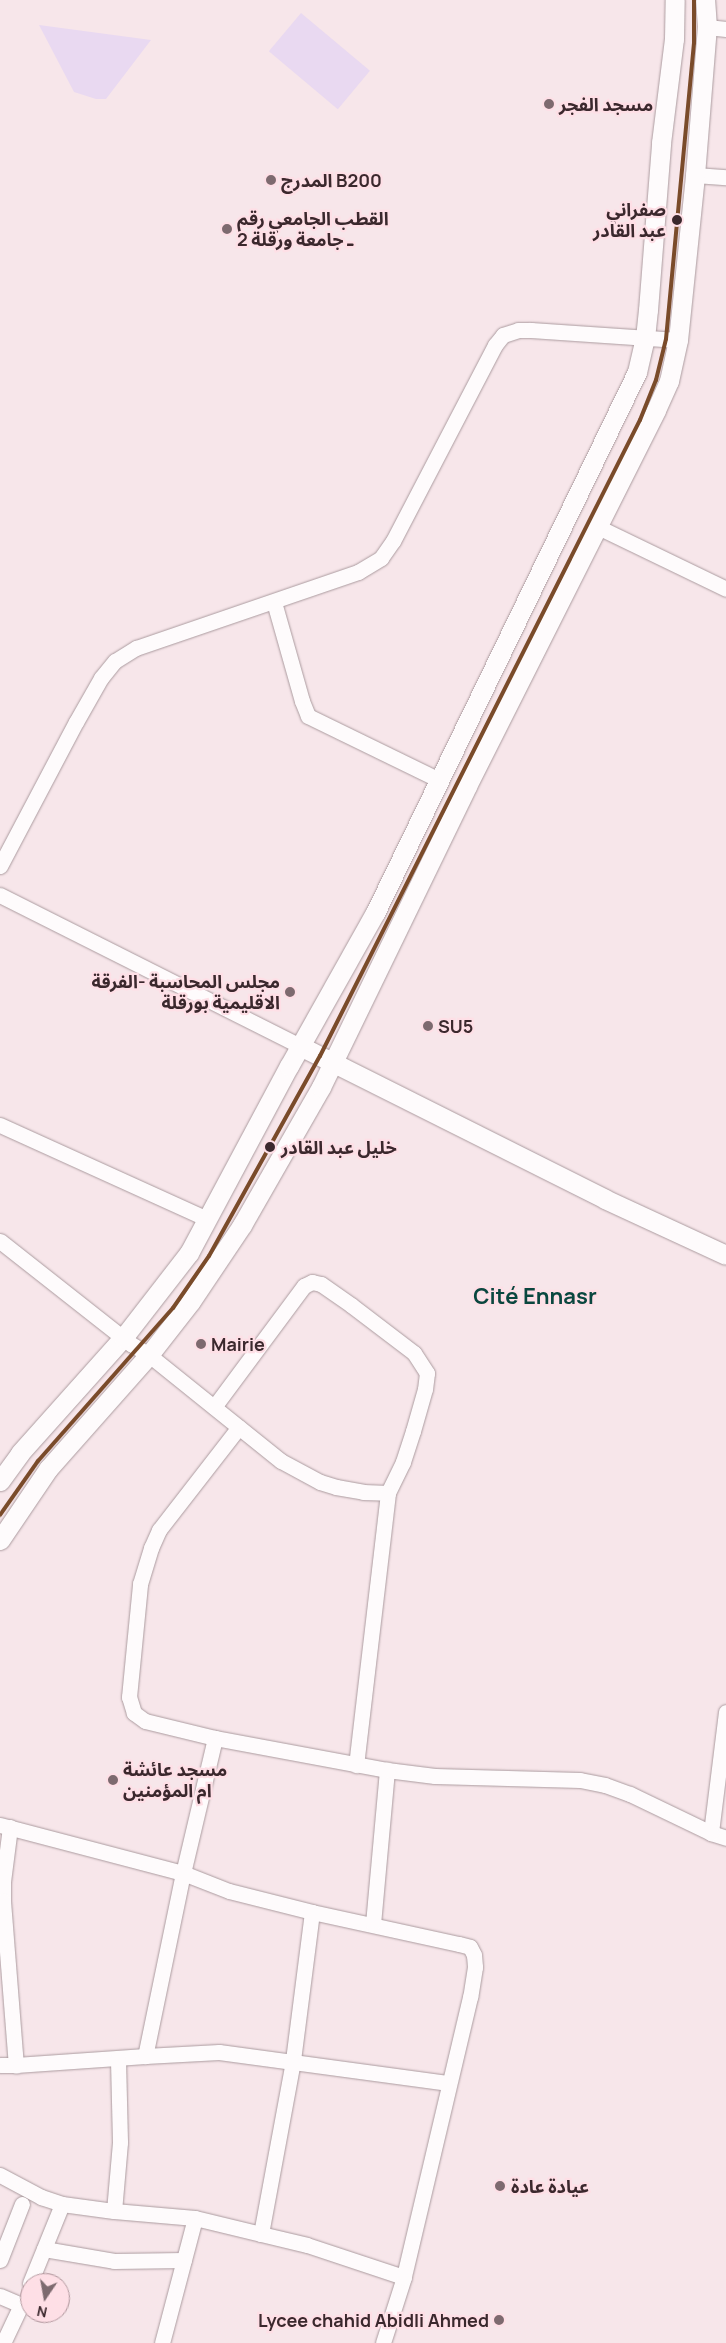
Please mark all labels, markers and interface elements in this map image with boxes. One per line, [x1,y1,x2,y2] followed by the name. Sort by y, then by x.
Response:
[559,93,653,115] place label: مسجد الفجر
[543,98,555,110] marker: مسجد الفجر
[281,169,382,191] place label: المدرج B200
[265,174,277,186] marker: المدرج B200
[593,199,666,242] place label: صفراني عبد القادر
[237,208,389,250] place label: القطب الجامعي رقم 2 ـ جامعة ورقلة
[670,213,684,227] marker: صفراني عبد القادر
[221,223,233,235] marker: القطب الجامعي رقم 2 ـ جامعة ورقلة
[91,971,280,1014] place label: مجلس المحاسبة -الفرقة الاقليمية بورقلة
[284,986,296,998] marker: مجلس المحاسبة -الفرقة الاقليمية بورقلة
[438,1015,473,1037] place label: SU5
[422,1020,434,1032] marker: SU5
[281,1136,397,1158] place label: خليل عبد القادر
[263,1140,277,1154] marker: خليل عبد القادر
[473,1284,597,1310] district label: Cité Ennasr
[211,1333,265,1355] place label: Mairie
[195,1338,207,1350] marker: Mairie
[123,1759,227,1802] place label: مسجد عائشة ام المؤمنين
[107,1774,119,1786] marker: مسجد عائشة ام المؤمنين
[511,2175,589,2197] place label: عيادة عادة
[493,2179,507,2193] marker: عيادة عادة
[20,2273,70,2323] north arrow
[35,2302,49,2323] text: N
[258,2309,489,2331] place label: Lycee chahid Abidli Ahmed
[493,2314,505,2326] marker: Lycee chahid Abidli Ahmed

